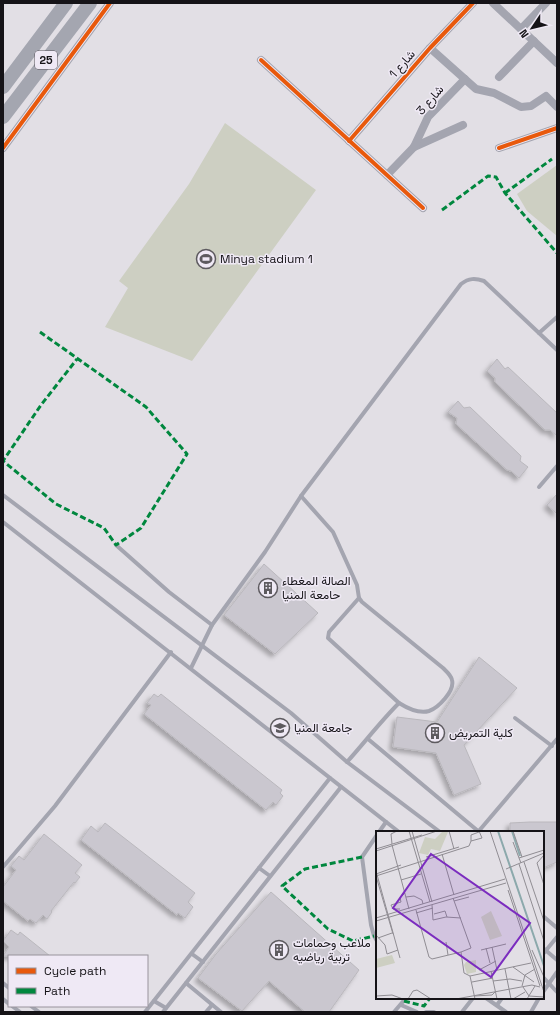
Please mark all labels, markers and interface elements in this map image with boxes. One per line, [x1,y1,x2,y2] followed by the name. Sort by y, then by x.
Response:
[512,8,552,48] north arrow
[516,27,532,41] text: N
[385,47,419,82] street label: شارع 1
[35,51,57,69] road number: 25
[413,82,448,119] street label: شارع 3
[195,248,217,270] sports icon: Minya stadium 1
[220,251,313,267] place label: Minya stadium 1
[282,573,351,603] place label: الصالة المغطاء حامعة المنيا
[257,577,279,599] building icon: الصالة المغطاء حامعة المنيا
[269,717,291,739] school or university icon: جامعة المنيا
[294,720,352,736] place label: جامعة المنيا
[424,722,446,744] building icon: كلية التمريض
[449,725,513,741] place label: كلية التمريض
[376,831,544,999] inset map
[293,935,371,965] place label: ملاعب وحمامات تربية رياضيه
[268,939,290,961] building icon: ملاعب وحمامات تربية رياضيه
[8,955,148,1007] legend
[44,963,106,979] text: Cycle path
[44,983,70,999] text: Path

